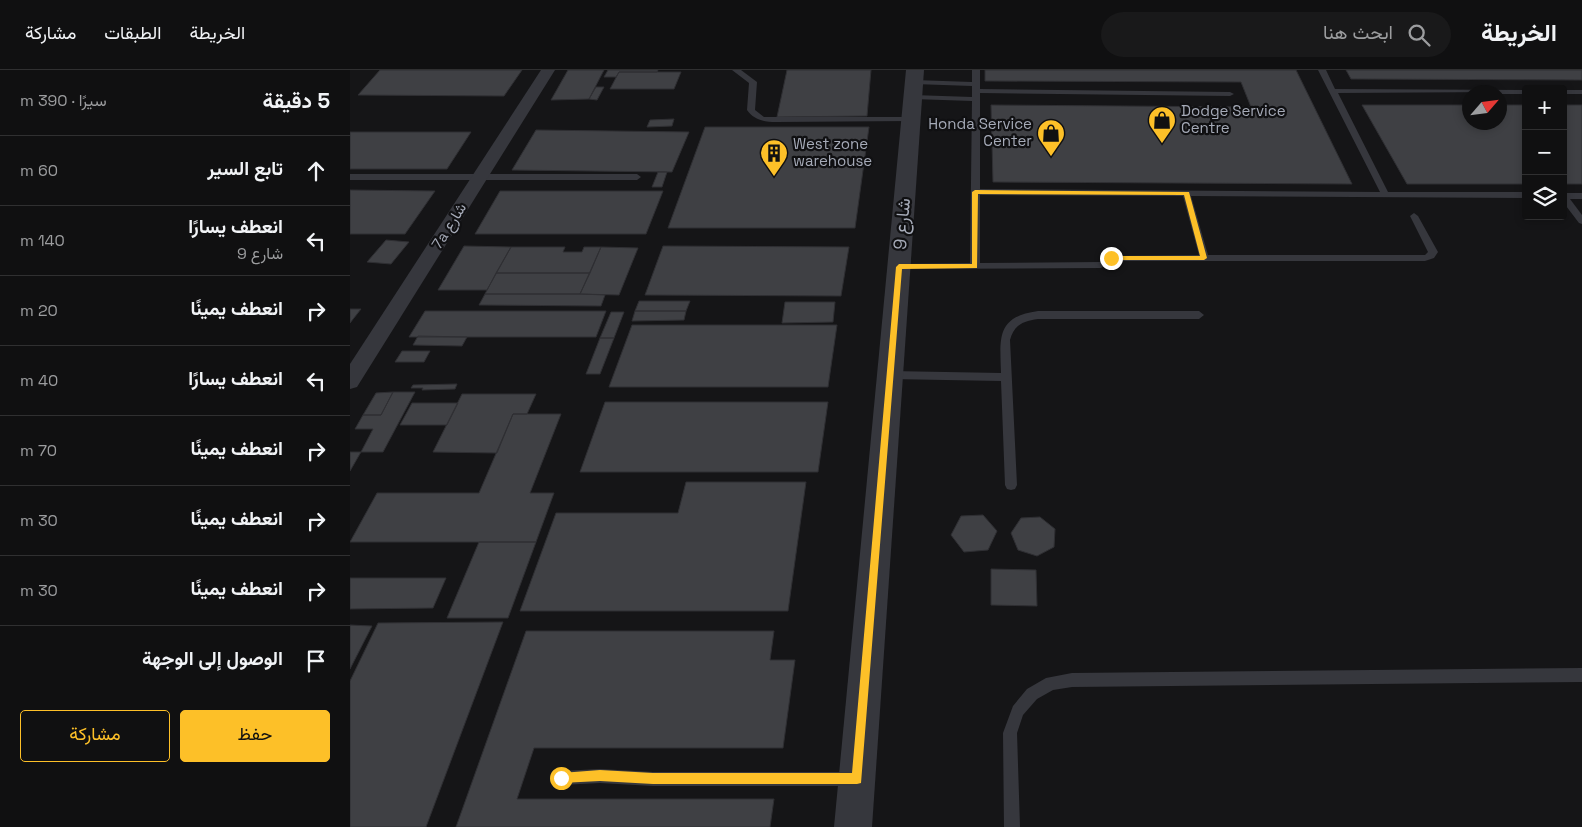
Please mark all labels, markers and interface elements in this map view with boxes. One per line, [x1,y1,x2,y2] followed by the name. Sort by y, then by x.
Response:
[1101,12,1451,57] search box
[1481,17,1557,48] text: الخريطة
[1323,20,1393,45] text: ابحث هنا
[25,21,76,44] text: مشاركة
[104,21,161,44] text: الطبقات
[189,21,245,44] text: الخريطة
[1405,21,1433,49] icon: search
[1462,85,1507,130] north arrow
[1522,85,1567,220] map controls
[1522,85,1567,130] button: +
[263,87,330,114] text: 5 دقيقة
[20,90,107,111] text: سيرًا · 390 m
[1181,101,1286,137] place label: Dodge Service Centre
[1147,105,1177,144] shop icon: Dodge Service Centre
[928,114,1032,150] place label: Honda Service Center
[1036,118,1066,157] shop icon: Honda Service Center
[1522,130,1567,175] button: −
[793,134,872,170] place label: West zone warehouse
[759,138,789,177] building icon: West zone warehouse
[207,156,283,181] text: تابع السير
[302,157,330,185] icon: ahead
[20,160,58,181] text: 60 m
[1522,175,1567,220] button: layers
[888,197,916,251] street label: شارع 9
[427,199,472,254] street label: 7a شارع
[188,214,283,239] text: انعطف يسارًا
[302,227,330,255] icon: left
[20,230,65,251] text: 140 m
[237,243,283,264] text: شارع 9
[1100,247,1123,270] route end
[191,296,283,321] text: انعطف يمينًا
[302,297,330,325] icon: right
[20,300,58,321] text: 20 m
[188,366,283,391] text: انعطف يسارًا
[302,367,330,395] icon: left
[20,370,58,391] text: 40 m
[191,436,283,461] text: انعطف يمينًا
[302,437,330,465] icon: right
[20,440,57,461] text: 70 m
[191,506,283,531] text: انعطف يمينًا
[302,507,330,535] icon: right
[20,510,58,531] text: 30 m
[191,576,283,601] text: انعطف يمينًا
[302,577,330,605] icon: right
[20,580,58,601] text: 30 m
[142,646,283,671] text: الوصول إلى الوجهة
[302,647,330,675] icon: arrive
[20,710,170,762] button: مشاركة
[180,710,330,762] button: حفظ
[550,767,573,790] route start

